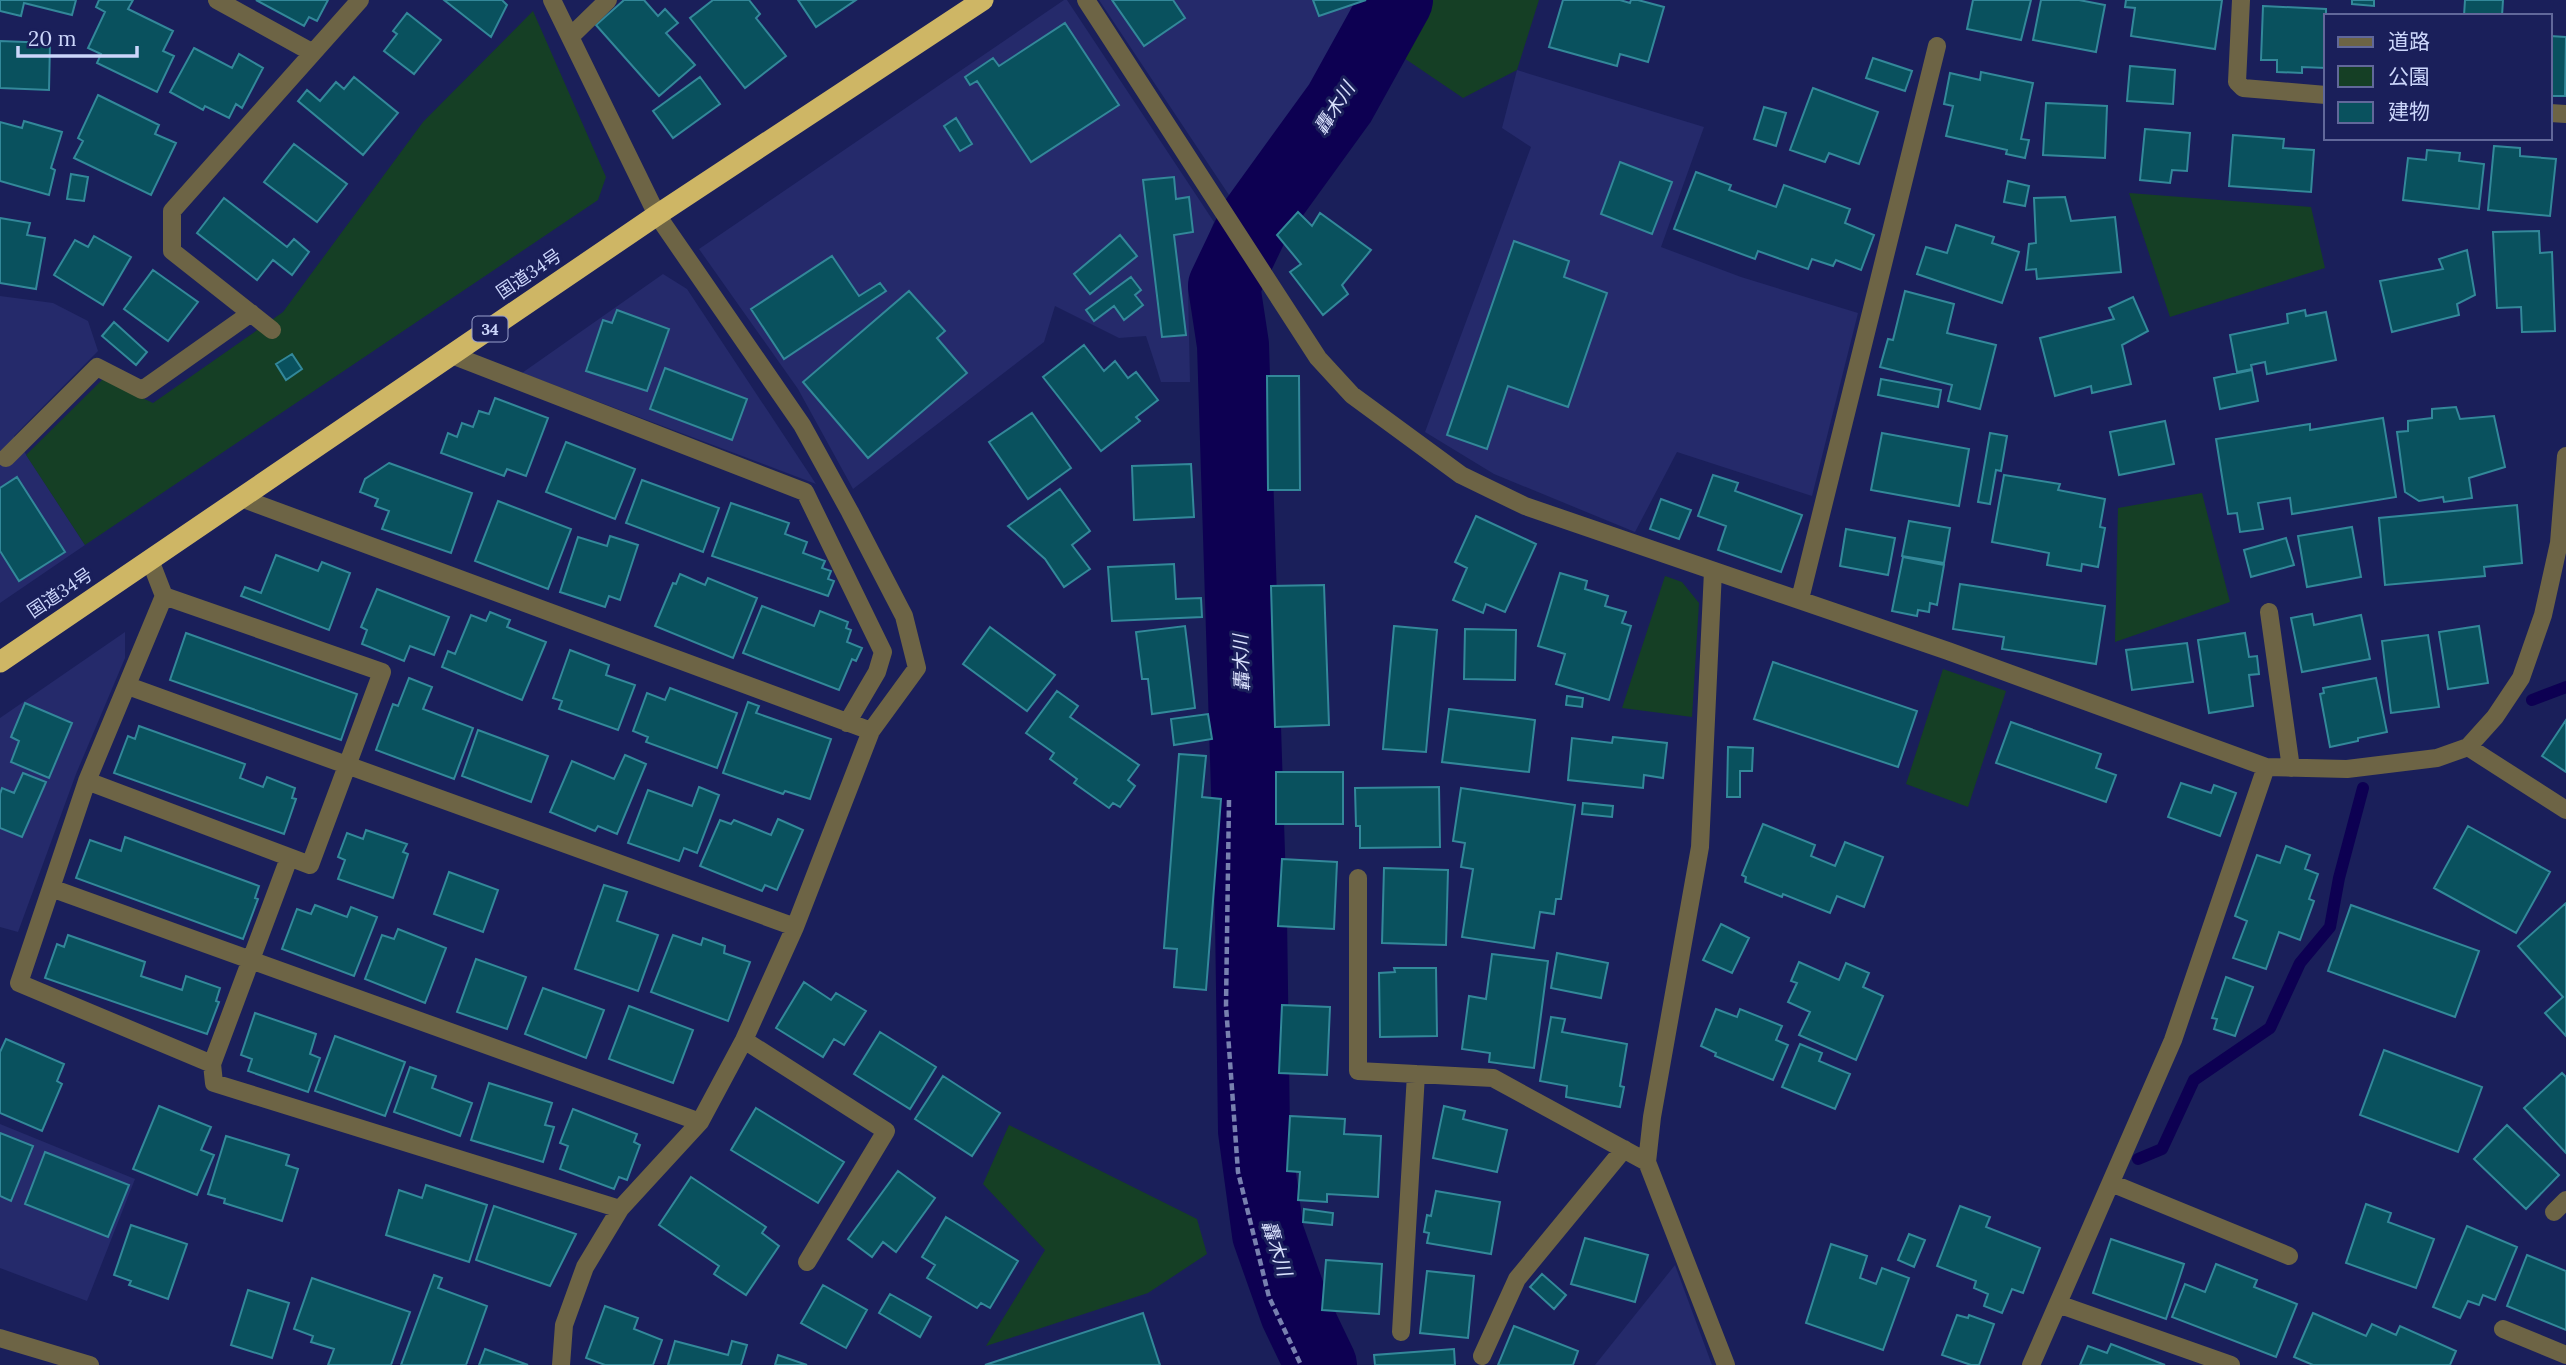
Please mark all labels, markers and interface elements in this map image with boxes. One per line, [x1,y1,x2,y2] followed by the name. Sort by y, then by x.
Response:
[18,14,136,58] scale bar
[2324,14,2552,140] legend
[28,25,77,52] text: 20 m
[2388,28,2430,55] text: 道路
[2388,63,2430,90] text: 公園
[1308,76,1361,138] water label: 轟木川
[2388,98,2430,125] text: 建物
[492,243,566,304] street label: 国道34号
[472,316,508,342] road number: 34
[23,562,97,623] street label: 国道34号
[1228,632,1254,692] water label: 轟木川
[1257,1217,1298,1281] water label: 轟木川

